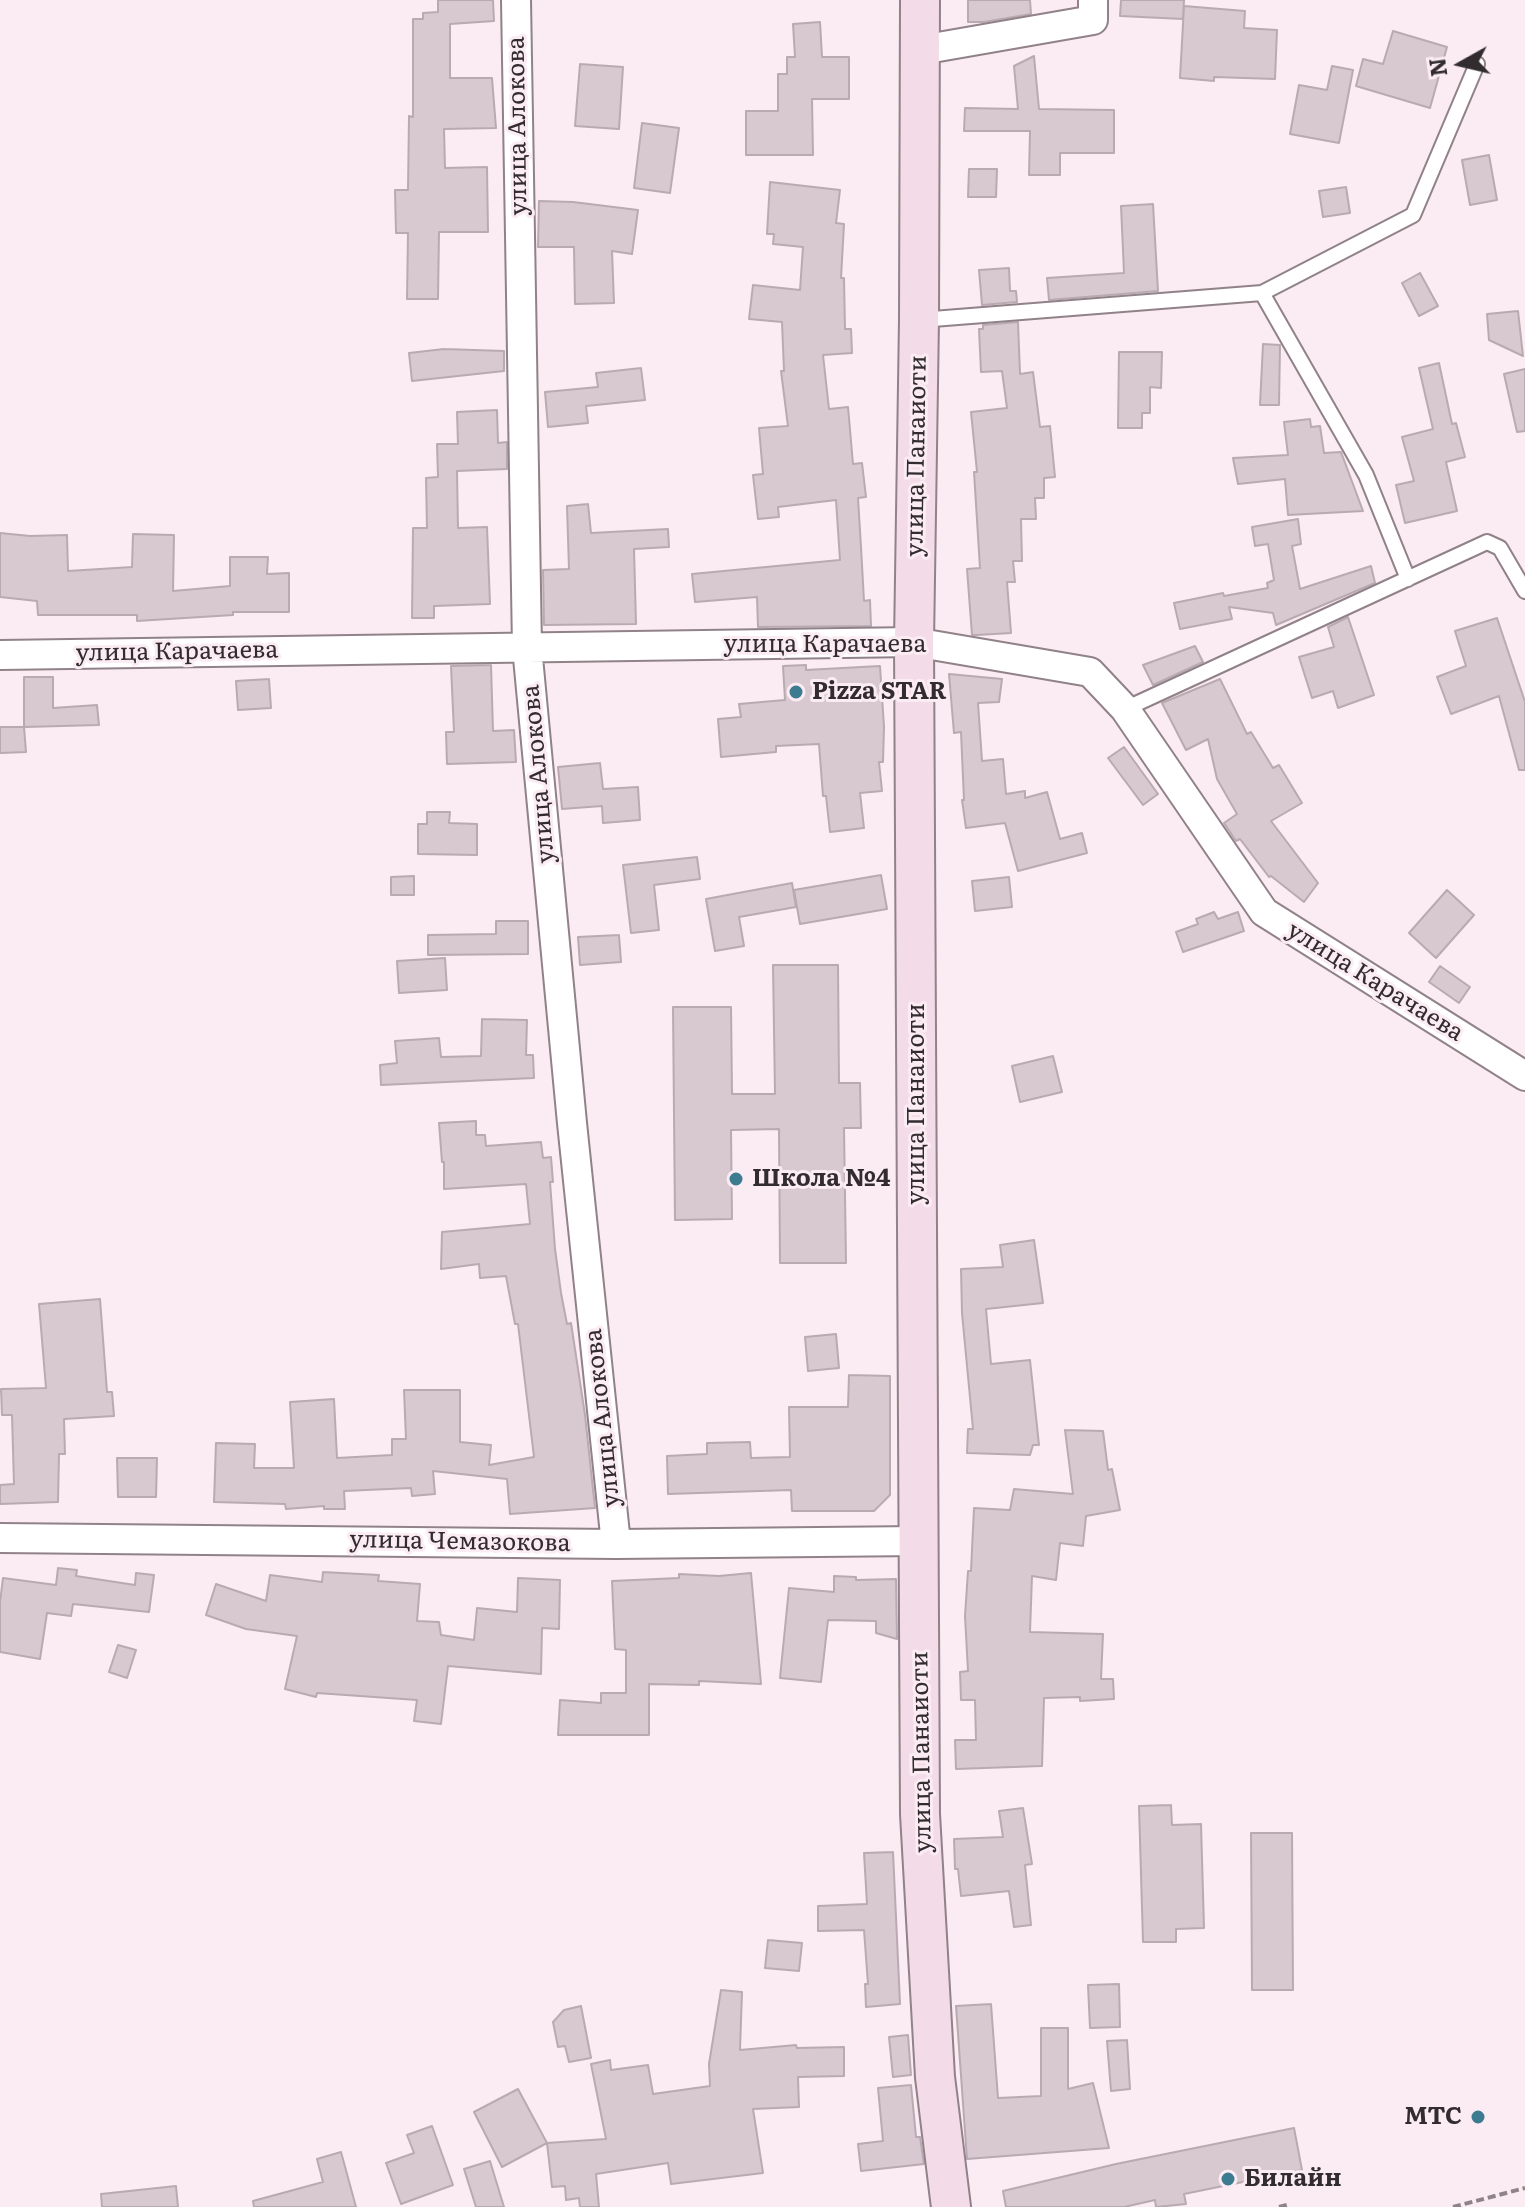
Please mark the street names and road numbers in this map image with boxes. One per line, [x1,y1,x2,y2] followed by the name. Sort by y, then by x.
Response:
[502,36,534,216] street label: улица Алокова
[901,355,933,557] street label: улица Панаиоти
[724,631,926,659] street label: улица Карачаева
[75,636,279,668] street label: улица Карачаева
[517,683,561,865] street label: улица Алокова
[1281,916,1469,1048] street label: улица Карачаева
[903,1003,931,1205] street label: улица Панаиоти
[579,1327,627,1509] street label: улица Алокова
[349,1526,571,1558] street label: улица Чемазокова
[906,1651,938,1853] street label: улица Панаиоти

